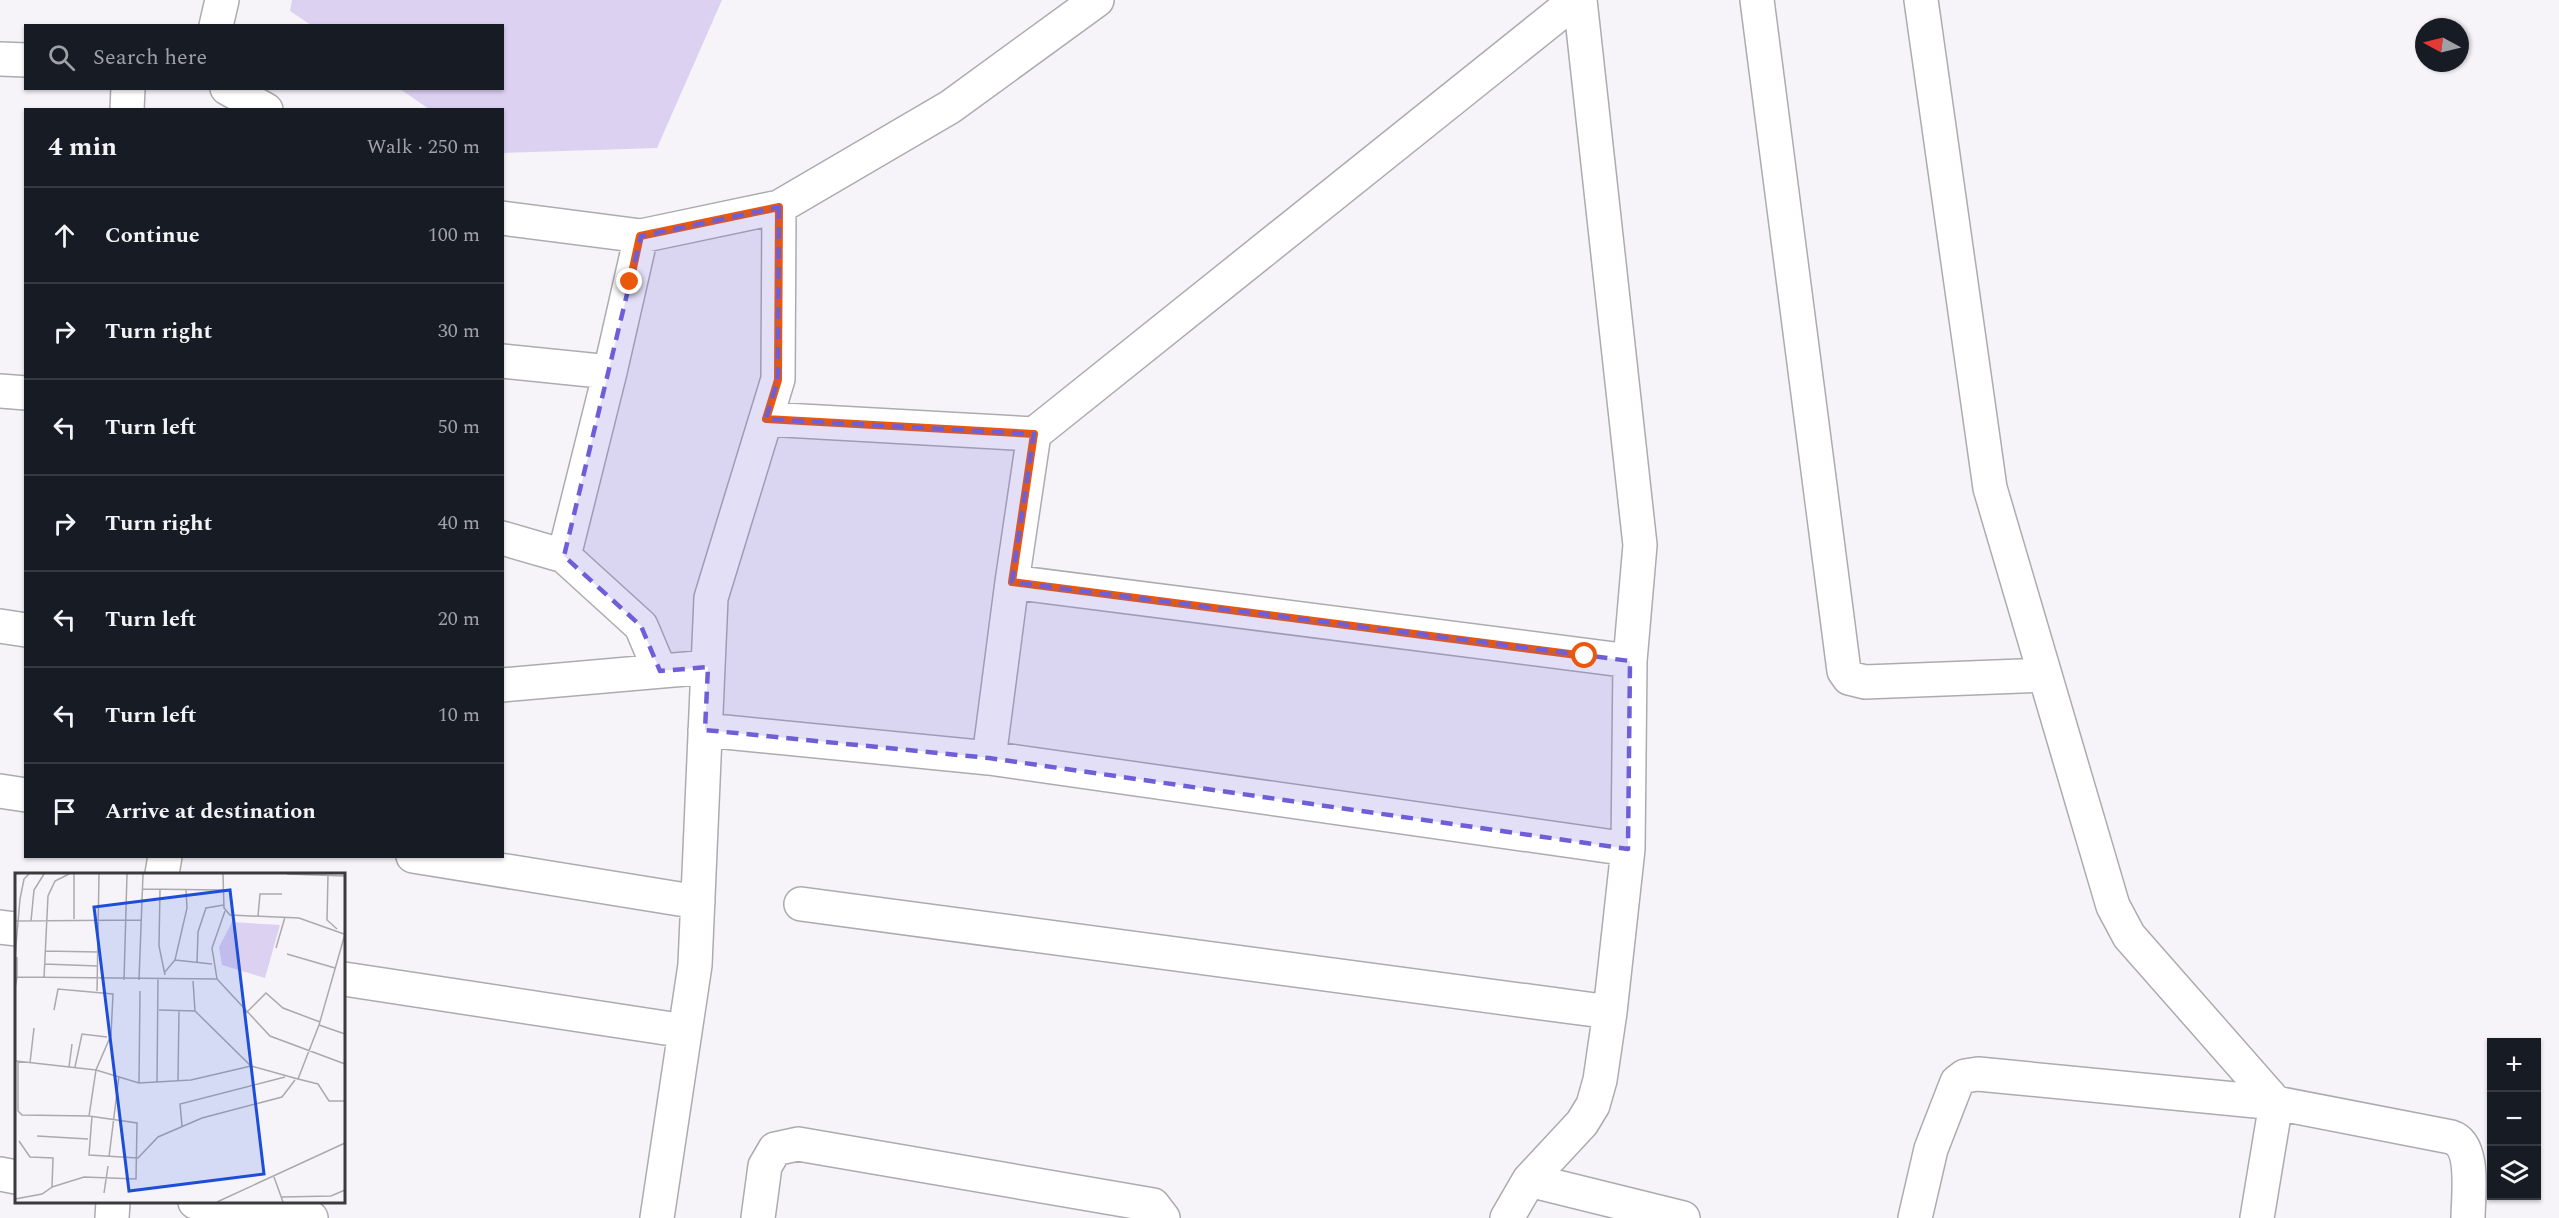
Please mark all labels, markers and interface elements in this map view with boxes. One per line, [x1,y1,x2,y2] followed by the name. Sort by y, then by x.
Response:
[2415,18,2469,72] north arrow
[24,24,504,90] search box
[45,41,78,74] icon: search
[93,41,207,74] text: Search here
[48,127,117,167] text: 4 min
[367,132,480,162] text: Walk · 250 m
[48,219,81,252] icon: ahead
[105,219,200,252] text: Continue
[428,220,480,250] text: 100 m
[616,268,642,294] route end
[48,315,81,348] icon: right
[105,315,212,348] text: Turn right
[438,316,480,346] text: 30 m
[48,411,81,444] icon: left
[105,411,197,444] text: Turn left
[438,412,480,442] text: 50 m
[48,507,81,540] icon: right
[105,507,212,540] text: Turn right
[438,508,480,538] text: 40 m
[48,603,81,636] icon: left
[105,603,197,636] text: Turn left
[438,604,480,634] text: 20 m
[1571,642,1597,668] route start
[48,699,81,732] icon: left
[105,699,197,732] text: Turn left
[438,700,480,730] text: 10 m
[48,795,81,828] icon: arrive
[105,795,316,828] text: Arrive at destination
[15,873,345,1203] inset map
[2487,1038,2541,1200] map controls
[2487,1038,2541,1092] button: +
[2487,1092,2541,1146] button: −
[2487,1146,2541,1200] button: layers

